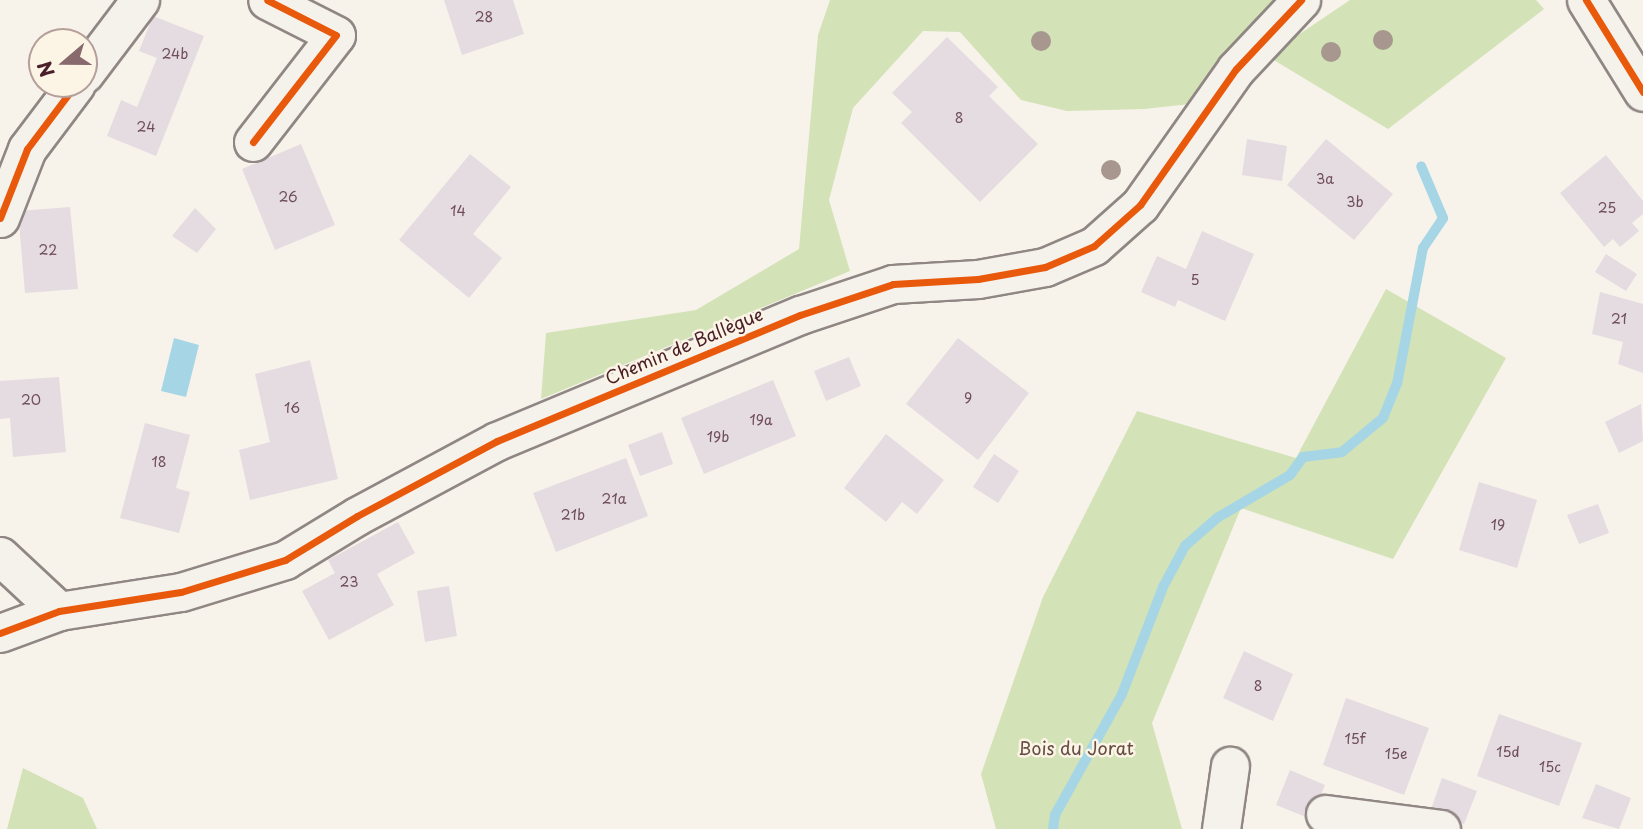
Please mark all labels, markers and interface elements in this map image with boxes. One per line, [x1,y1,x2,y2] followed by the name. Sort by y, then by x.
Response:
[475,9,493,25] house number: 28
[28,28,98,98] north arrow
[162,46,188,62] house number: 24b
[29,58,61,81] text: N
[955,110,963,126] house number: 8
[137,119,155,135] house number: 24
[1316,171,1334,187] house number: 3a
[278,189,298,205] house number: 26
[1346,194,1364,210] house number: 3b
[1598,200,1616,216] house number: 25
[450,203,466,219] house number: 14
[39,242,57,258] house number: 22
[1190,272,1200,288] house number: 5
[602,303,766,389] street label: Chemin de Ballègue
[1611,311,1627,327] house number: 21
[964,390,972,406] house number: 9
[21,392,41,408] house number: 20
[284,400,300,416] house number: 16
[749,412,773,428] house number: 19a
[707,429,729,445] house number: 19b
[151,454,167,470] house number: 18
[602,491,626,507] house number: 21a
[561,507,585,523] house number: 21b
[1491,517,1505,533] house number: 19
[340,574,358,590] house number: 23
[1254,678,1262,694] house number: 8
[1344,731,1366,747] house number: 15f
[1018,737,1134,759] park label: Bois du Jorat
[1496,744,1520,760] house number: 15d
[1385,746,1407,762] house number: 15e
[1539,759,1561,775] house number: 15c

